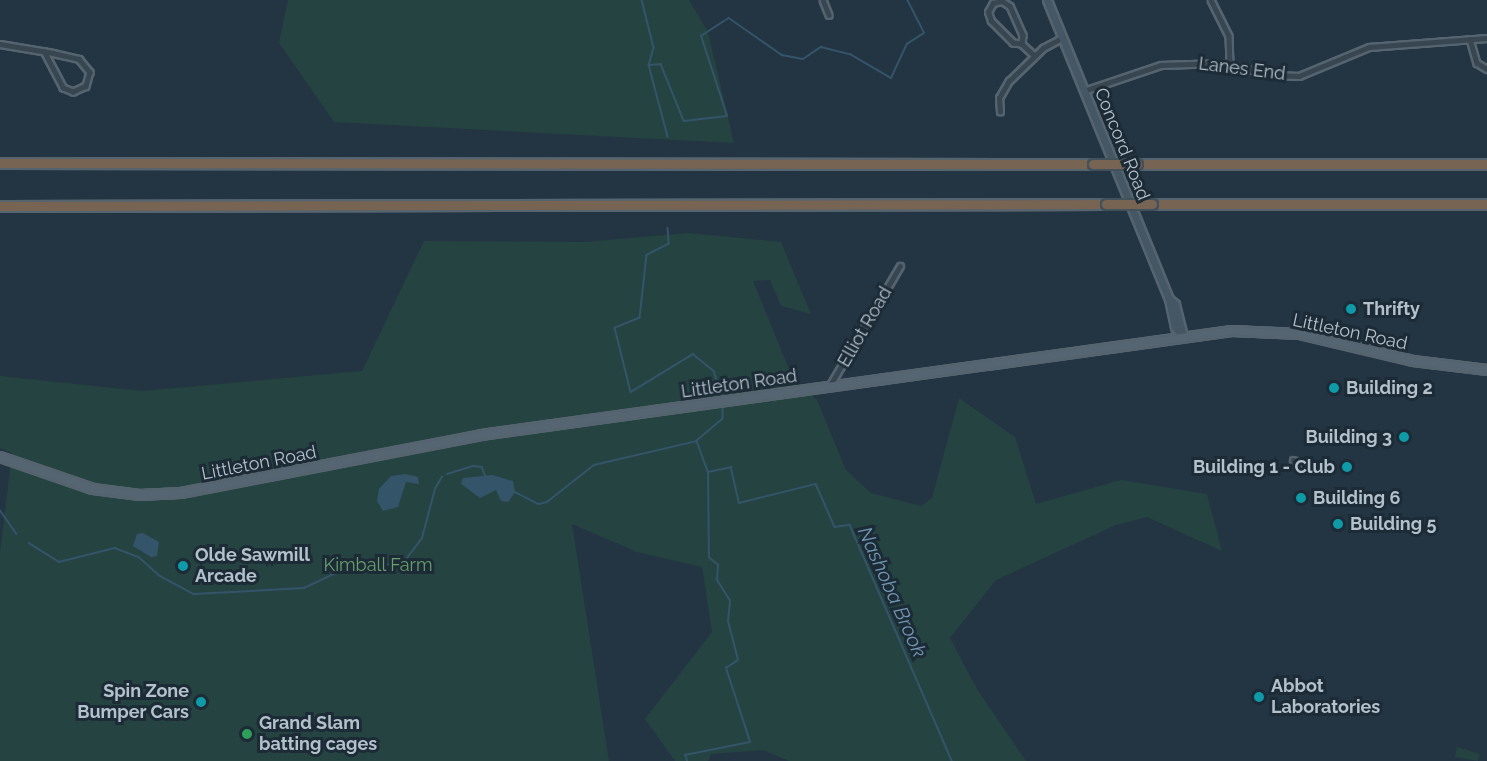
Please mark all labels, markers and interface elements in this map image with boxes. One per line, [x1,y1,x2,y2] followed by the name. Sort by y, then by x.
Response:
[1197,53,1287,85] street label: Lanes End
[1090,85,1154,203] street label: Concord Road
[833,283,897,371] street label: Elliot Road
[1363,298,1420,320] place label: Thrifty
[1344,302,1358,316] marker: Thrifty
[1291,309,1409,355] street label: Littleton Road
[680,365,798,403] street label: Littleton Road
[1346,377,1433,399] place label: Building 2
[1327,381,1341,395] marker: Building 2
[1306,426,1392,448] place label: Building 3
[1397,430,1411,444] marker: Building 3
[200,441,318,485] street label: Littleton Road
[1193,456,1335,478] place label: Building 1 - Club
[1340,460,1354,474] marker: Building 1 - Club
[1313,487,1400,509] place label: Building 6
[1294,491,1308,505] marker: Building 6
[1350,513,1436,535] place label: Building 5
[1331,517,1345,531] marker: Building 5
[852,523,932,661] water label: Nashoba Brook
[195,545,310,588] place label: Olde Sawmill Arcade
[323,554,433,576] park label: Kimball Farm
[176,559,190,573] marker: Olde Sawmill Arcade
[1271,676,1380,718] place label: Abbot Laboratories
[77,681,189,724] place label: Spin Zone Bumper Cars
[1252,690,1266,704] marker: Abbot Laboratories
[194,695,208,709] marker: Spin Zone Bumper Cars
[259,713,377,756] place label: Grand Slam batting cages
[240,727,254,741] marker: Grand Slam batting cages

